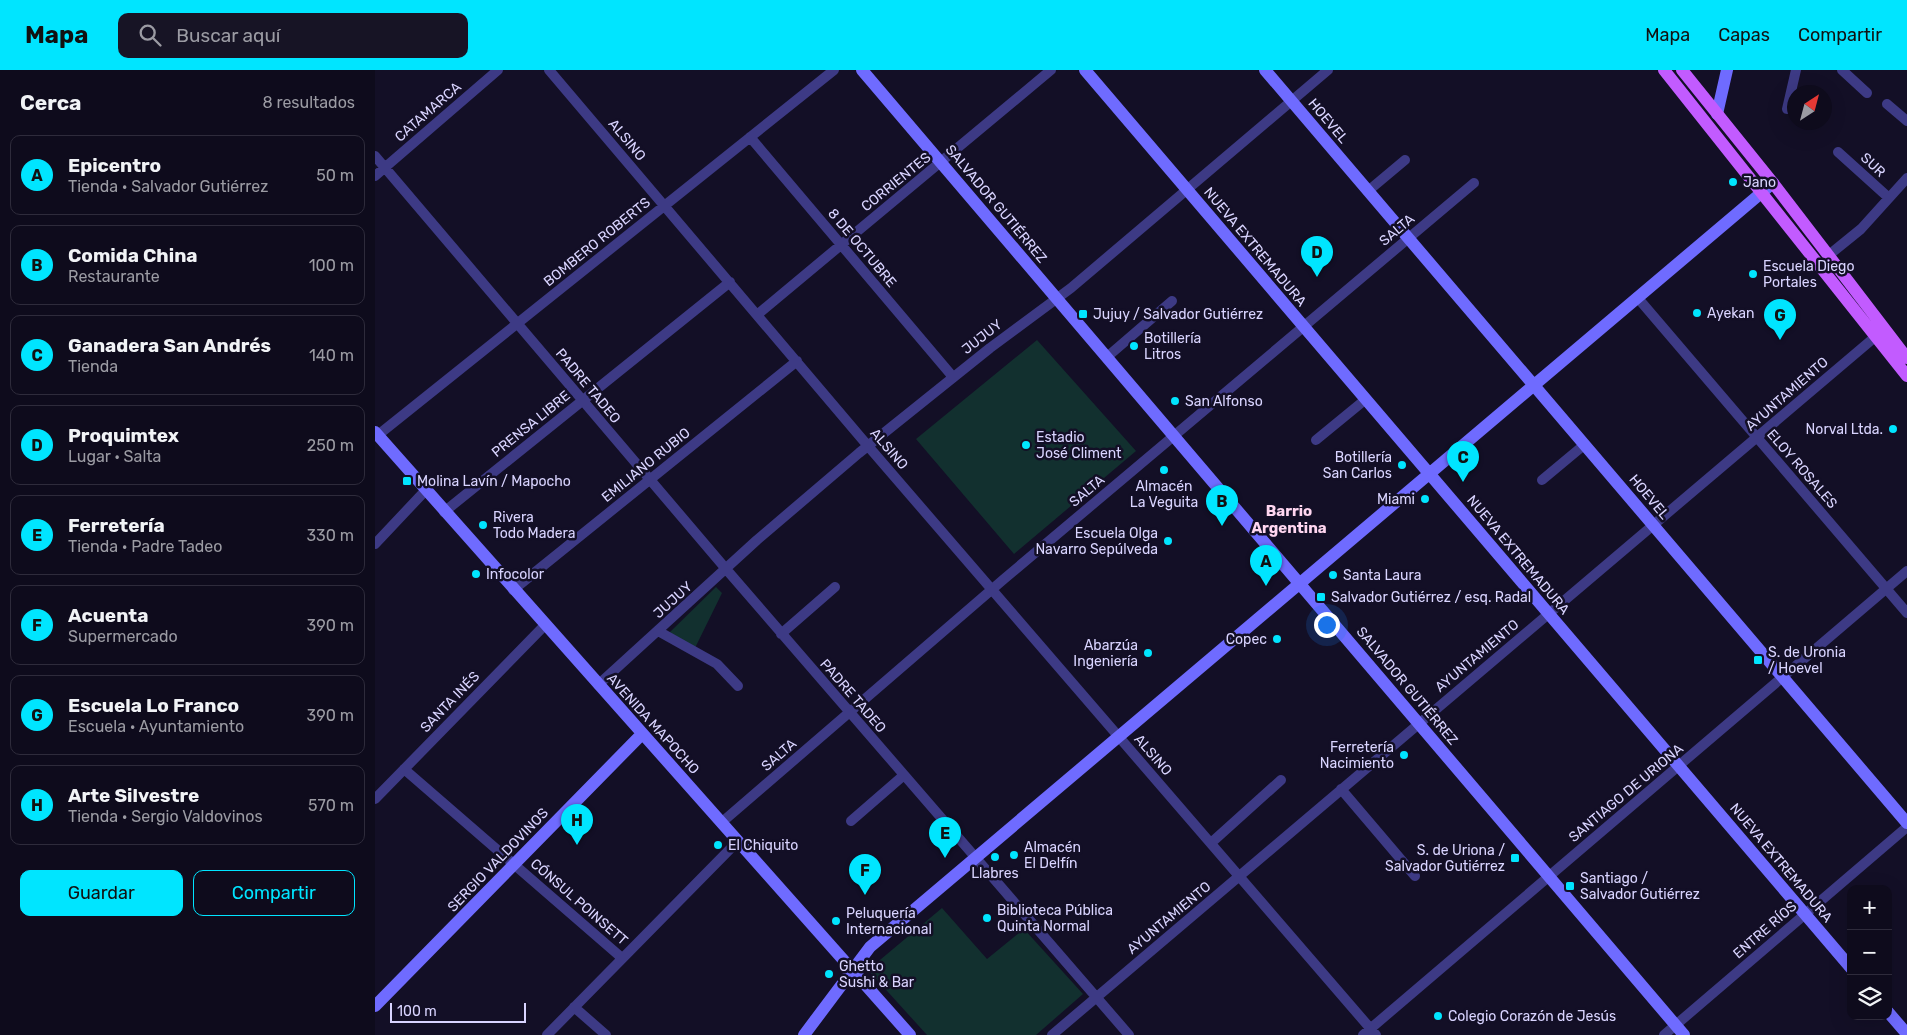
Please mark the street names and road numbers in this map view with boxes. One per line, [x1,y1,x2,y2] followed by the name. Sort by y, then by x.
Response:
[391,78,465,145] street label: CATAMARCA
[1304,95,1352,147] street label: HOEVEL
[605,116,649,164] street label: ALSINO
[942,141,1051,267] street label: SALVADOR GUTIÉRREZ
[858,149,934,215] street label: CORRIENTES
[1857,149,1889,181] street label: SUR
[1200,184,1310,311] street label: NUEVA EXTREMADURA
[540,194,654,290] street label: BOMBERO ROBERTS
[824,205,900,291] street label: 8 DE OCTUBRE
[1376,210,1418,250] street label: SALTA
[958,316,1006,358] street label: JUJUY
[552,345,624,427] street label: PADRE TADEO
[1742,353,1832,435] street label: AYUNTAMIENTO
[488,387,574,461] street label: PRENSA LIBRE
[598,424,694,506] street label: EMILIANO RUBIO
[867,425,911,473] street label: ALSINO
[1763,426,1841,512] street label: ELOY ROSALES
[1066,471,1108,511] street label: SALTA
[1625,471,1673,523] street label: HOEVEL
[1463,492,1573,619] street label: NUEVA EXTREMADURA
[650,578,696,622] street label: JUJUY
[1432,616,1522,696] street label: AYUNTAMIENTO
[1353,623,1462,749] street label: SALVADOR GUTIÉRREZ
[816,656,890,736] street label: PADRE TADEO
[416,667,483,736] street label: SANTA INÉS
[603,670,703,778] street label: AVENIDA MAPOCHO
[1131,731,1175,779] street label: ALSINO
[758,735,800,775] street label: SALTA
[1565,740,1687,846] street label: SANTIAGO DE URIONA
[1726,800,1836,927] street label: NUEVA EXTREMADURA
[444,804,552,915] street label: SERGIO VALDOVINOS
[527,854,632,949] street label: CÓNSUL POINSETT
[1124,878,1214,958] street label: AYUNTAMIENTO
[1729,897,1800,962] street label: ENTRE RÍOS

